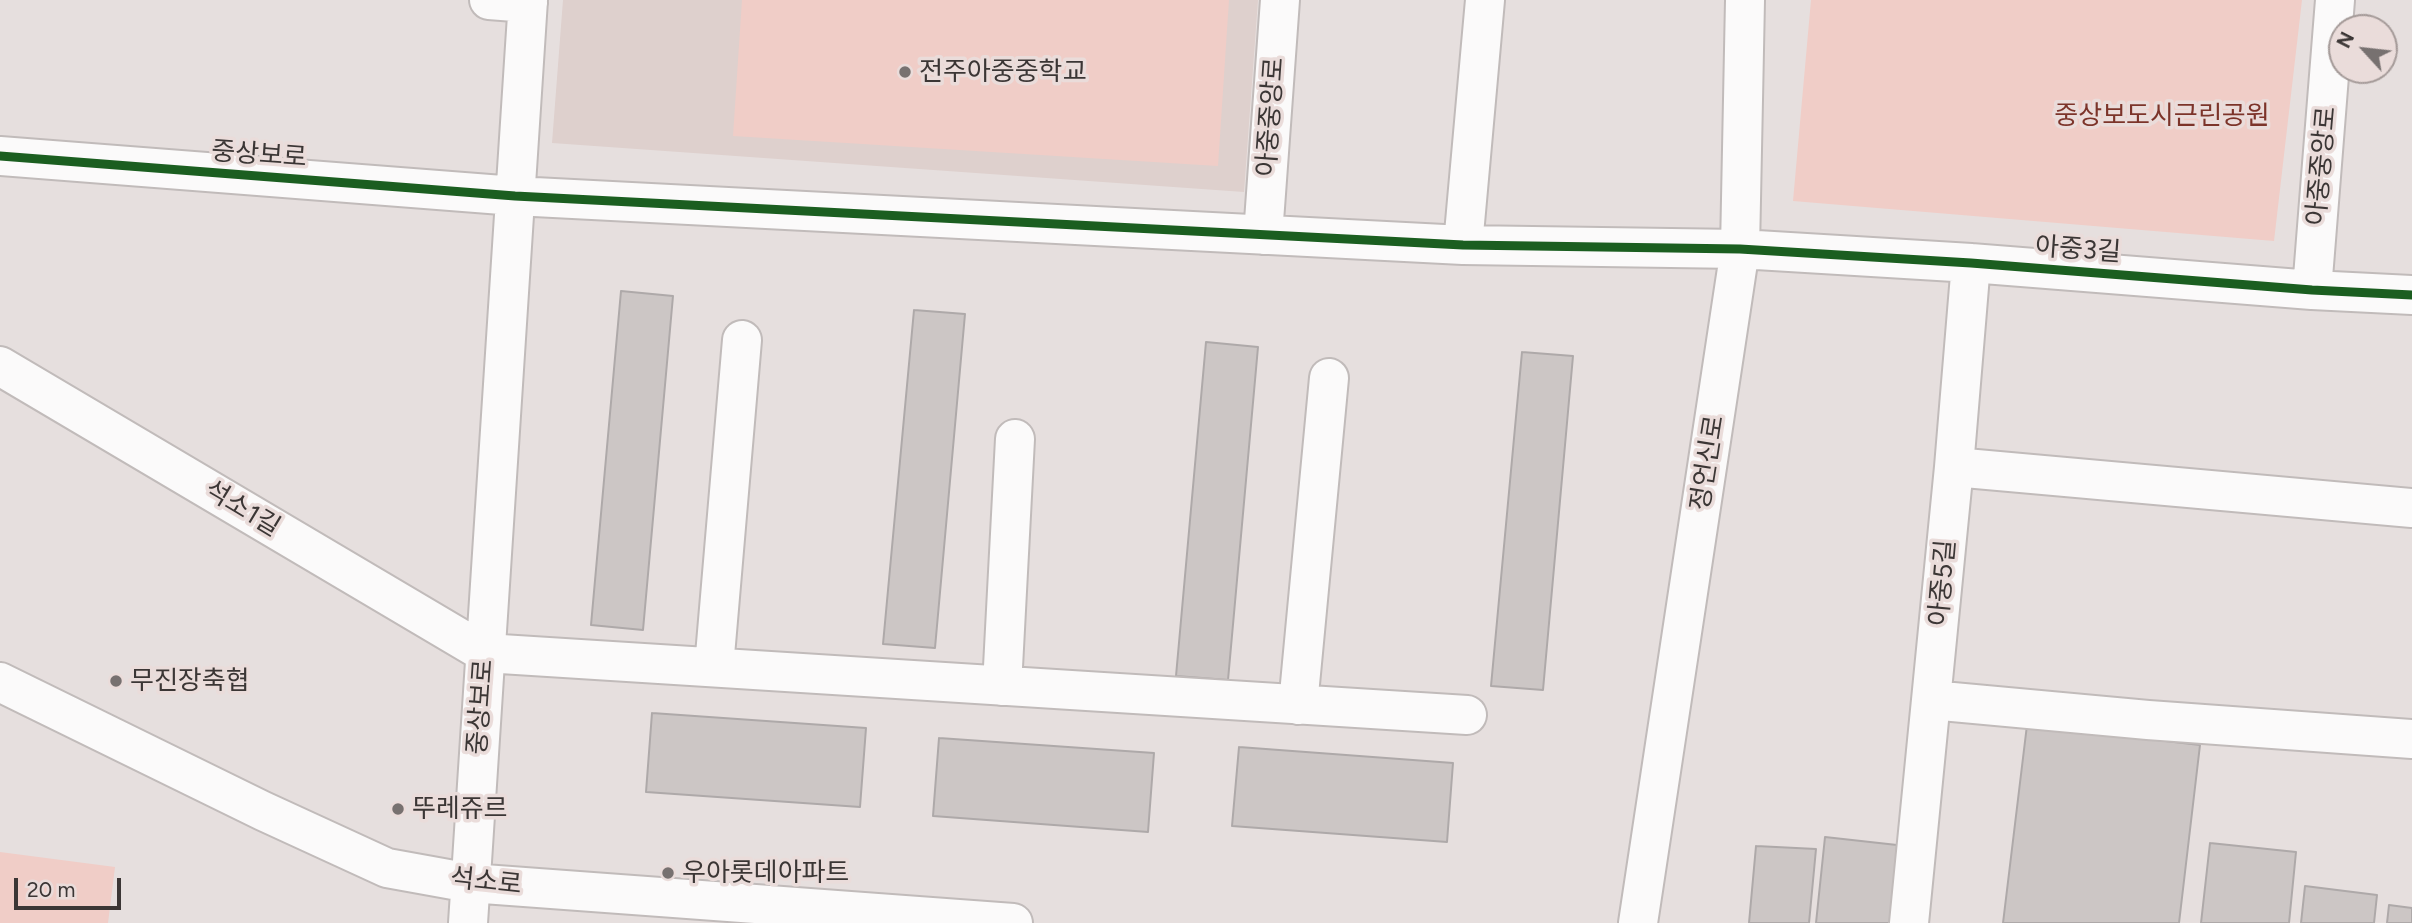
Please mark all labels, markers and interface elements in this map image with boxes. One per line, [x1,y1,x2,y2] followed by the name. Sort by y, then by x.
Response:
[2328,14,2398,84] north arrow
[2332,28,2359,52] text: N
[919,56,1086,88] place label: 전주아중중학교
[1251,56,1291,178] street label: 아중중앙로
[897,64,913,80] marker: 전주아중중학교
[2054,100,2270,132] park label: 중상보도시근린공원
[2301,105,2343,227] street label: 아중중앙로
[210,136,308,174] street label: 중상보로
[2034,231,2122,269] street label: 아중3길
[1685,413,1731,513] street label: 정언신로
[199,474,285,544] street label: 석소1길
[1924,538,1962,628] street label: 아중5길
[462,658,500,756] street label: 중상보로
[130,665,250,697] place label: 무진장축협
[108,673,124,689] marker: 무진장축협
[412,793,508,825] place label: 뚜레쥬르
[390,801,406,817] marker: 뚜레쥬르
[682,857,849,889] place label: 우아롯데아파트
[449,863,523,901] street label: 석소로
[18,864,124,908] scale bar
[660,865,676,881] marker: 우아롯데아파트
[27,877,75,902] text: 20 m

